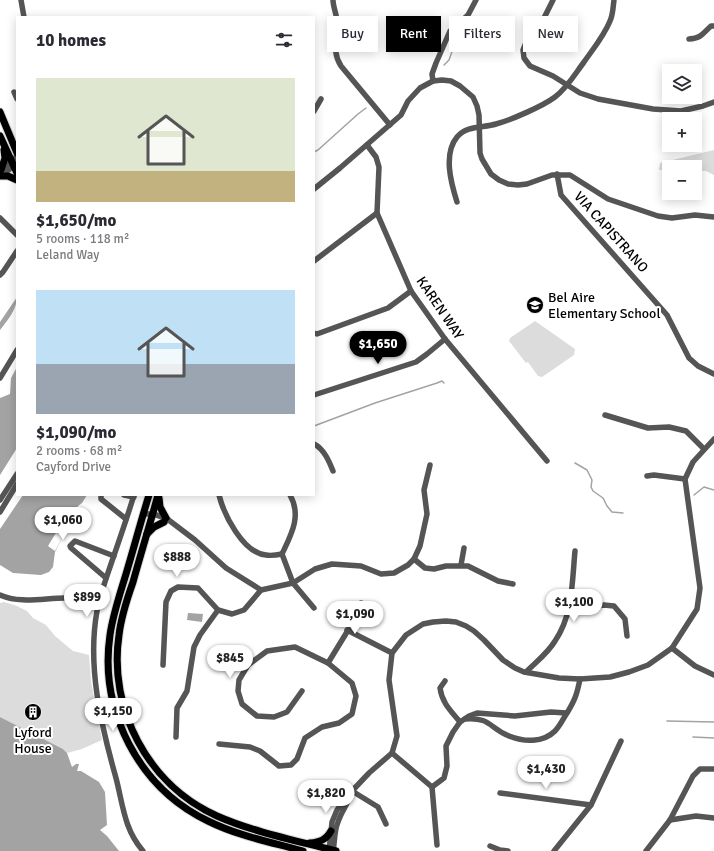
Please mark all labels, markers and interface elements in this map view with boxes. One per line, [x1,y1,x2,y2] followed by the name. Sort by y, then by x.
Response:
[327,16,378,52] chip: Buy
[386,16,441,52] chip: Rent
[449,16,515,52] chip: Filters
[523,16,578,52] chip: New
[273,29,295,51] icon: filters
[36,30,106,51] text: 10 homes
[662,64,702,200] map controls
[662,64,702,104] button: layers
[130,104,202,176] icon: home
[662,112,702,152] button: +
[662,160,702,200] button: −
[570,188,652,276] street label: VIA CAPISTRANO
[36,210,116,231] text: $1,650/mo
[36,231,129,247] text: 5 rooms · 118 m²
[36,247,99,263] text: Leland Way
[413,273,467,343] street label: KAREN WAY
[548,289,661,322] place label: Bel Aire Elementary School
[525,295,545,315] school or university icon: Bel Aire Elementary School
[130,316,202,388] icon: home
[345,331,411,365] pin: $1,650
[359,336,397,352] text: $1,650
[36,422,116,443] text: $1,090/mo
[36,443,122,459] text: 2 rooms · 68 m²
[36,459,111,475] text: Cayford Drive
[30,507,96,541] pin: $1,060
[44,512,82,528] text: $1,060
[153,544,201,578] pin: $888
[163,549,191,565] text: $888
[63,584,111,618] pin: $899
[73,589,101,605] text: $899
[541,589,607,623] pin: $1,100
[555,594,593,610] text: $1,100
[322,601,388,635] pin: $1,090
[336,606,374,622] text: $1,090
[206,645,254,679] pin: $845
[216,650,244,666] text: $845
[80,698,146,732] pin: $1,150
[23,702,43,722] building icon: Lyford House
[94,703,132,719] text: $1,150
[14,724,52,757] place label: Lyford House
[513,756,579,790] pin: $1,430
[527,761,565,777] text: $1,430
[293,780,359,814] pin: $1,820
[307,785,345,801] text: $1,820

